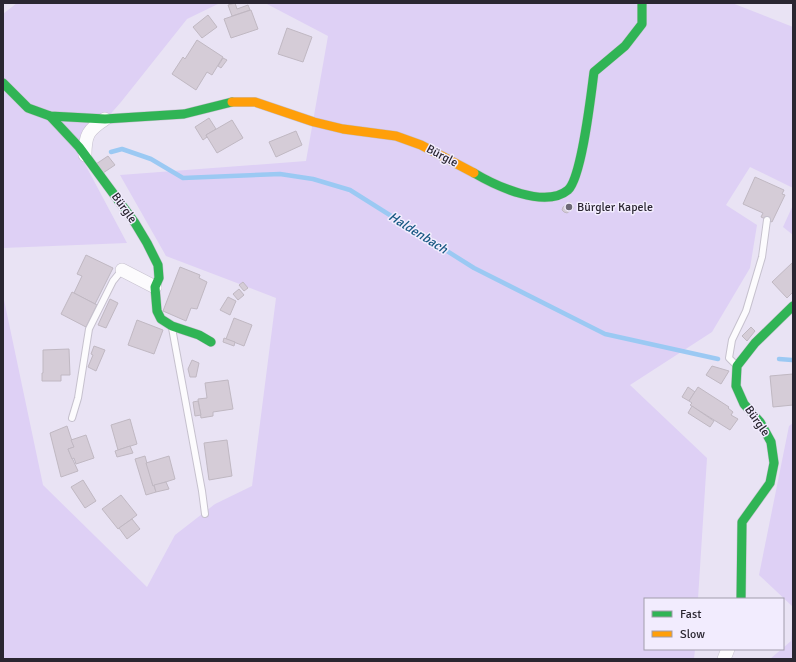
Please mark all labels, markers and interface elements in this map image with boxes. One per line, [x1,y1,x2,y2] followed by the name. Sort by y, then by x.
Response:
[424,141,460,171] street label: Bürgle
[108,190,140,226] street label: Bürgle
[577,200,653,215] place label: Bürgler Kapele
[564,202,574,212] marker: Bürgler Kapele
[386,209,451,258] water label: Haldenbach
[741,403,773,439] street label: Bürgle
[644,598,784,650] legend
[680,607,701,622] text: Fast
[680,627,705,642] text: Slow

